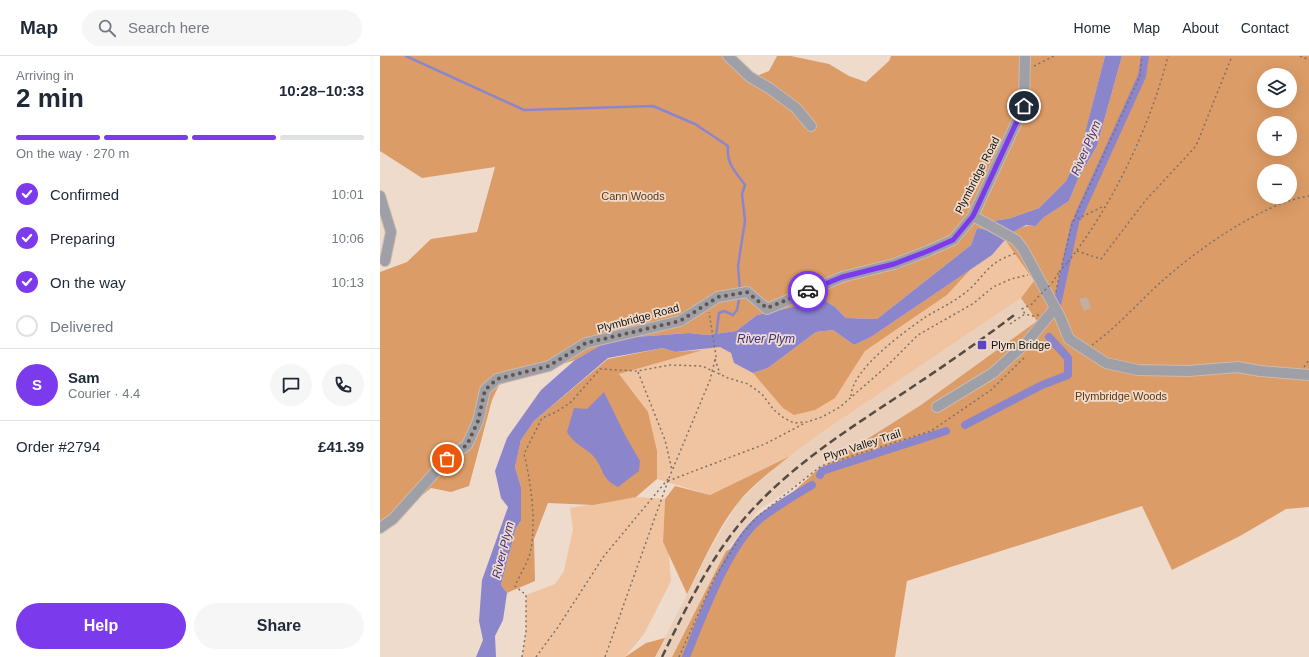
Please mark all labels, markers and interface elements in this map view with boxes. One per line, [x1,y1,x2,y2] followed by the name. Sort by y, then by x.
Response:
[82,10,362,46] search box
[20,17,58,38] text: Map
[96,17,118,39] icon: search
[128,19,210,36] text: Search here
[1074,20,1111,36] text: Home
[1133,20,1160,36] text: Map
[1182,20,1219,36] text: About
[1241,20,1289,36] text: Contact
[16,68,74,83] text: Arriving in
[1257,68,1297,204] map controls
[1257,68,1297,108] button: layers
[279,82,364,99] text: 10:28–10:33
[16,83,84,113] text: 2 min
[1007,89,1041,123] pin
[1013,95,1035,117] icon: home
[1257,116,1297,156] button: +
[1068,119,1104,177] water label: River Plym
[953,135,1001,215] street label: Plymbridge Road
[16,146,129,161] text: On the way · 270 m
[1257,164,1297,204] button: −
[16,183,38,205] icon: check
[50,186,119,203] text: Confirmed
[331,187,364,202] text: 10:01
[601,190,665,202] park label: Cann Woods
[16,227,38,249] icon: check
[50,230,115,247] text: Preparing
[331,231,364,246] text: 10:06
[16,271,38,293] icon: check
[788,271,828,311] courier
[50,274,126,291] text: On the way
[331,275,364,290] text: 10:13
[797,280,819,302] icon: car
[596,301,680,335] street label: Plymbridge Road
[50,318,113,335] text: Delivered
[737,332,795,346] water label: River Plym
[976,339,988,351] marker: Plym Bridge
[991,339,1050,351] place label: Plym Bridge
[270,364,312,406] button: chat
[322,364,364,406] button: phone
[68,369,100,386] text: Sam
[32,376,42,393] text: S
[68,386,140,401] text: Courier · 4.4
[1075,390,1168,402] park label: Plymbridge Woods
[822,427,902,463] street label: Plym Valley Trail
[16,438,100,455] text: Order #2794
[318,438,364,455] text: £41.39
[430,442,464,476] pin
[436,448,458,470] icon: bag
[489,520,517,580] water label: River Plym
[16,603,186,649] button: Help
[194,603,364,649] button: Share

